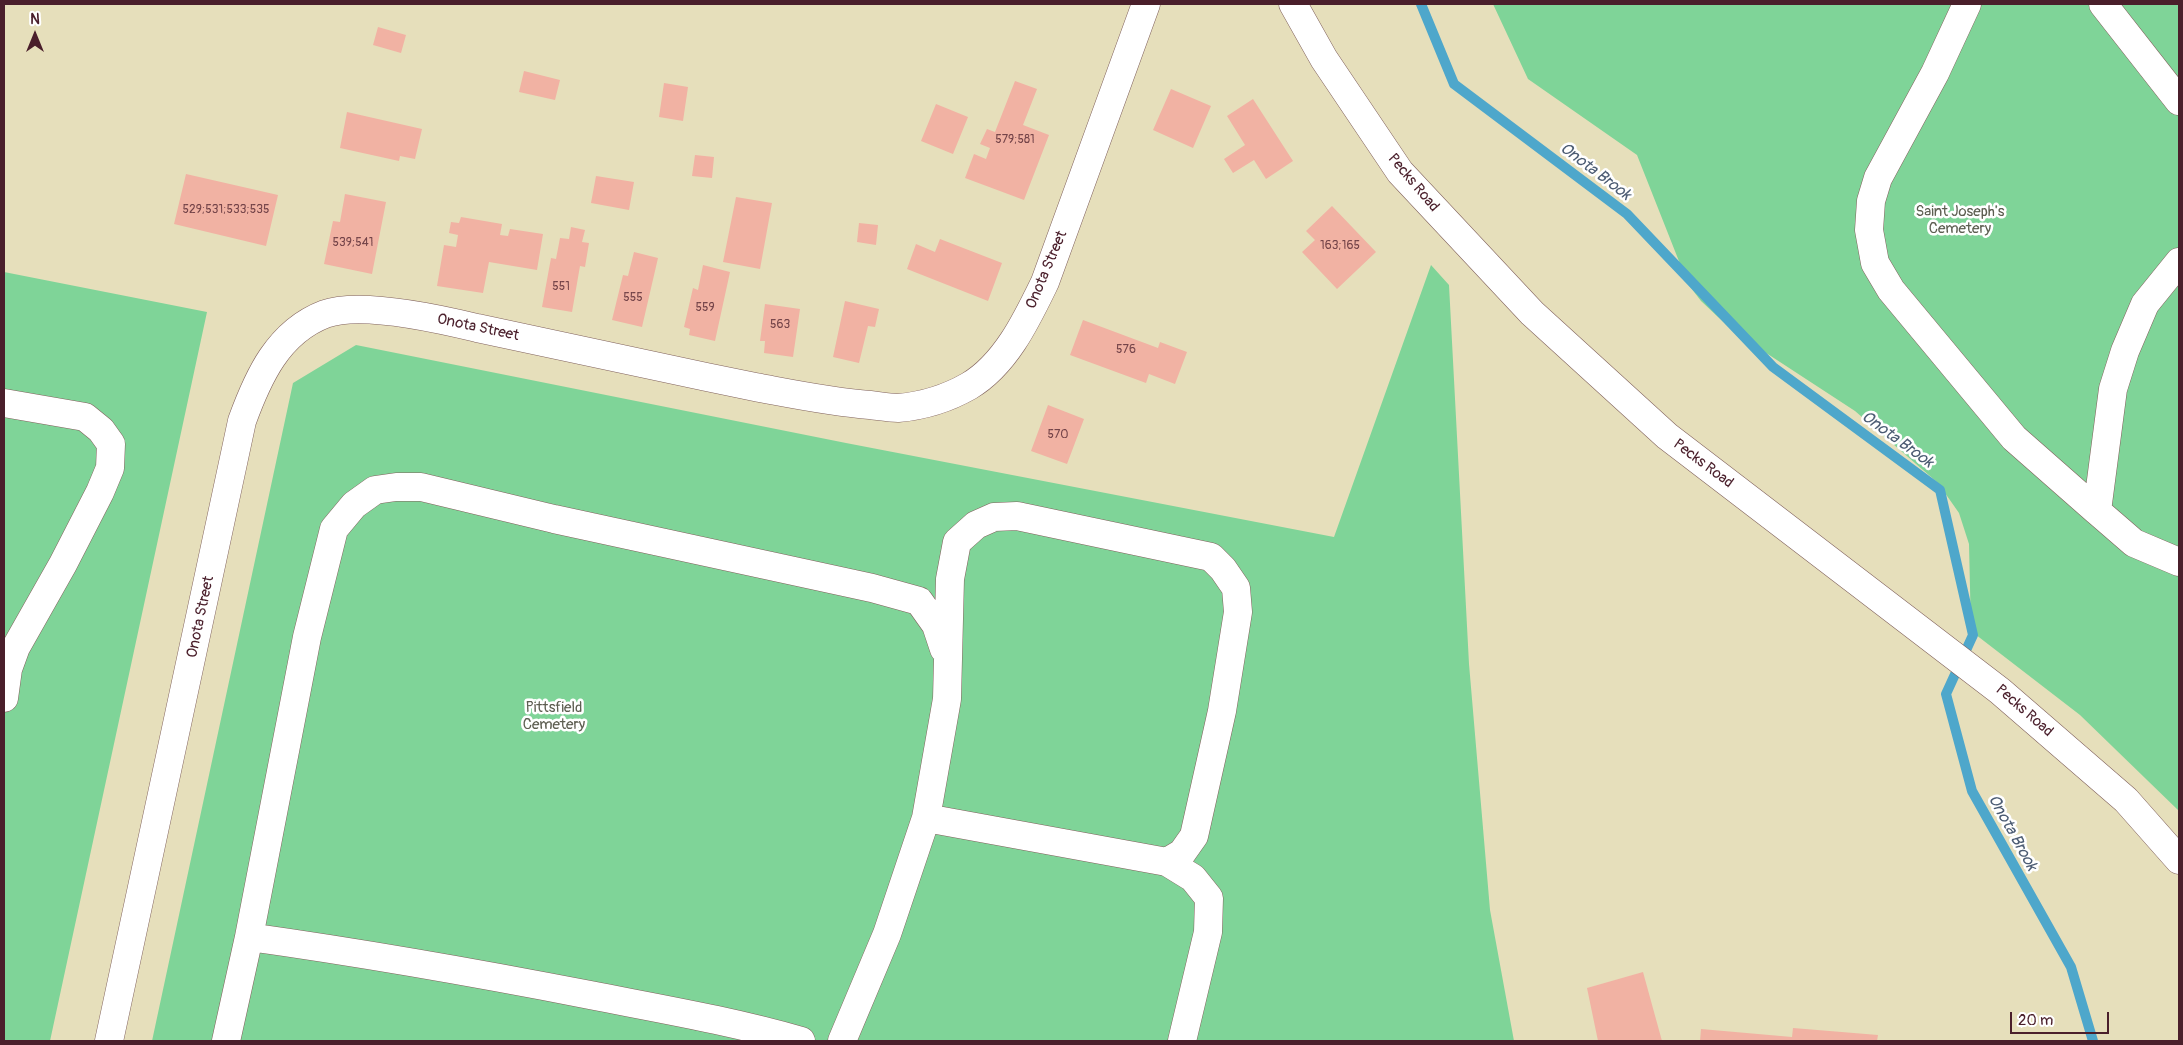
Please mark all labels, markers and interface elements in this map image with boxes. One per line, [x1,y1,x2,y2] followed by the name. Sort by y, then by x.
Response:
[10,10,60,60] north arrow
[30,11,40,28] text: N
[995,133,1035,147] house number: 579;581
[1556,139,1634,205] water label: Onota Brook
[1383,150,1443,216] street label: Pecks Road
[183,203,269,217] house number: 529;531;533;535
[1915,203,2005,238] park label: Saint Joseph's Cemetery
[1022,228,1072,312] street label: Onota Street
[333,236,373,250] house number: 539;541
[1320,239,1360,253] house number: 163;165
[552,280,570,294] house number: 551
[623,291,643,305] house number: 555
[695,301,715,315] house number: 559
[435,311,521,345] street label: Onota Street
[770,318,790,332] house number: 563
[1116,343,1136,357] house number: 576
[1857,408,1937,472] water label: Onota Brook
[1047,428,1069,442] house number: 570
[1669,436,1737,492] street label: Pecks Road
[184,574,218,660] street label: Onota Street
[1991,681,2057,741] street label: Pecks Road
[523,699,585,734] park label: Pittsfield Cemetery
[1983,792,2041,874] water label: Onota Brook
[2013,1002,2112,1034] scale bar
[2018,1011,2053,1030] text: 20 m

